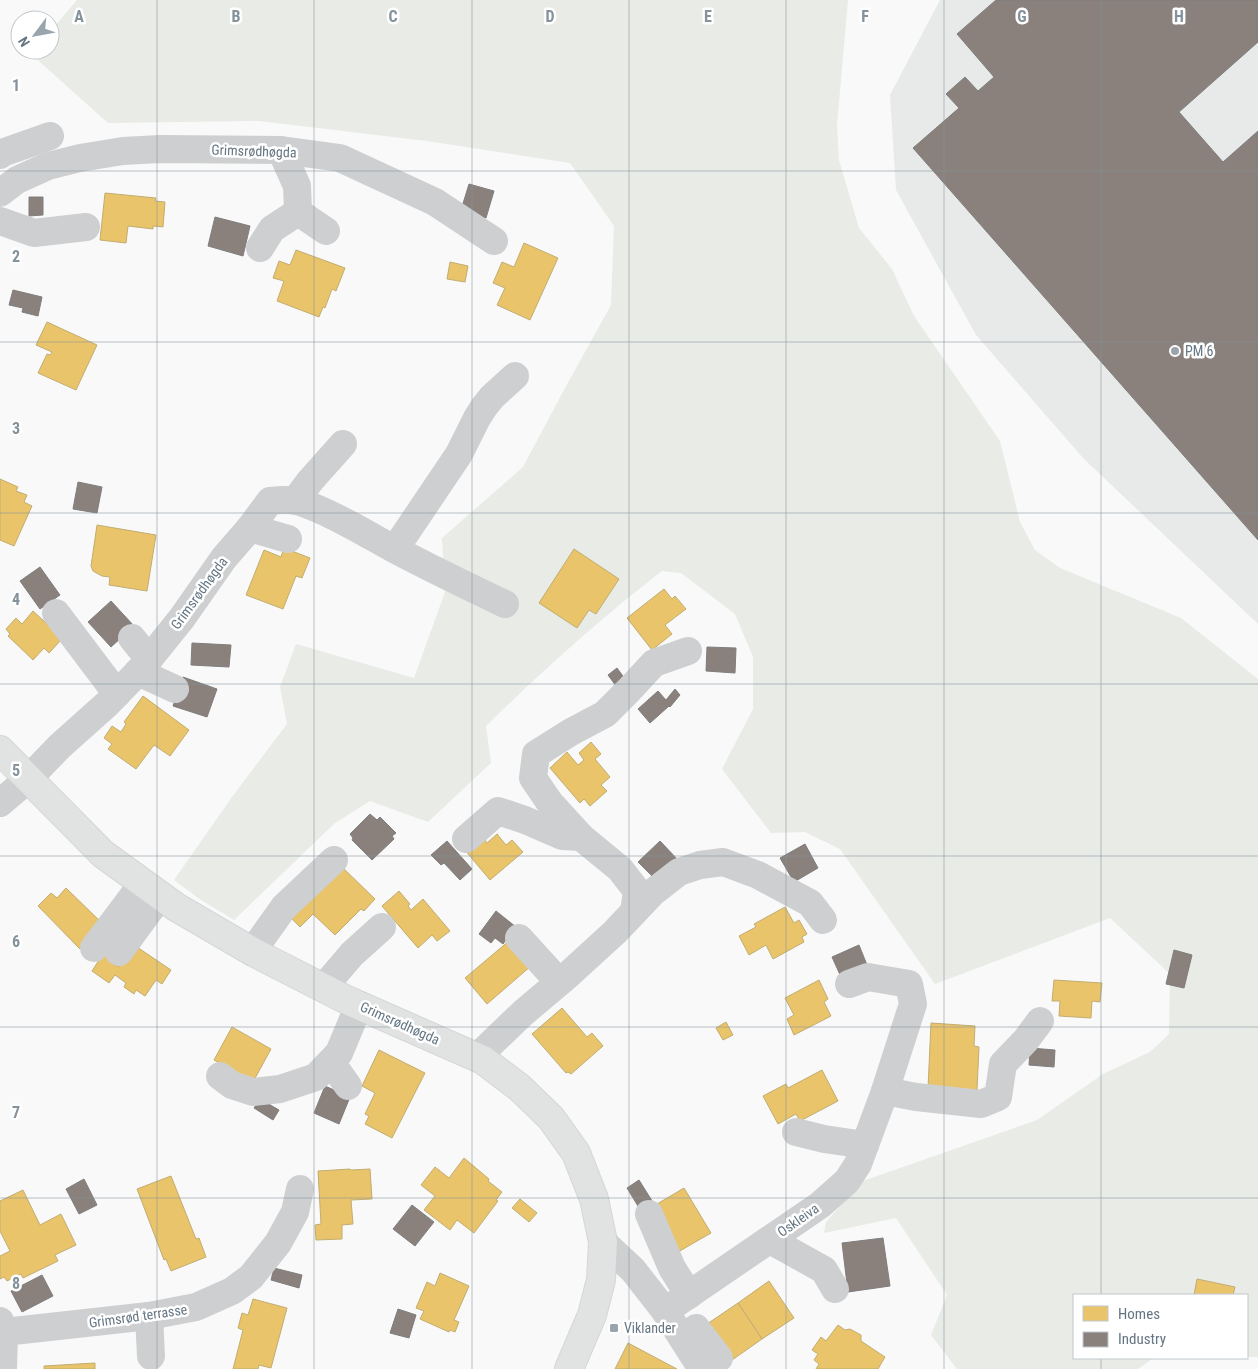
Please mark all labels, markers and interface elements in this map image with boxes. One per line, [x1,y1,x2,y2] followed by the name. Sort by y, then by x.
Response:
[74,7,84,26] text: A
[232,7,241,26] text: B
[388,7,398,26] text: C
[545,7,555,26] text: D
[704,7,712,26] text: E
[861,7,869,26] text: F
[1017,7,1027,26] text: G
[1174,7,1184,26] text: H
[10,10,60,60] north arrow
[15,34,33,50] text: N
[12,76,20,95] text: 1
[211,142,297,160] street label: Grimsrødhøgda
[12,247,20,266] text: 2
[1185,343,1214,359] place label: PM 6
[1169,345,1181,357] marker: PM 6
[12,419,20,438] text: 3
[167,554,231,632] street label: Grimsrødhøgda
[12,590,20,609] text: 4
[12,761,20,780] text: 5
[12,932,20,951] text: 6
[358,998,442,1048] street label: Grimsrødhøgda
[12,1103,20,1122] text: 7
[774,1200,822,1240] street label: Oskleiva
[12,1274,20,1293] text: 8
[1073,1294,1248,1359] legend
[88,1301,189,1331] street label: Grimsrød terrasse
[1118,1305,1160,1323] text: Homes
[624,1320,676,1336] place label: Viklander
[608,1322,620,1334] marker: Viklander
[1118,1330,1166,1348] text: Industry

